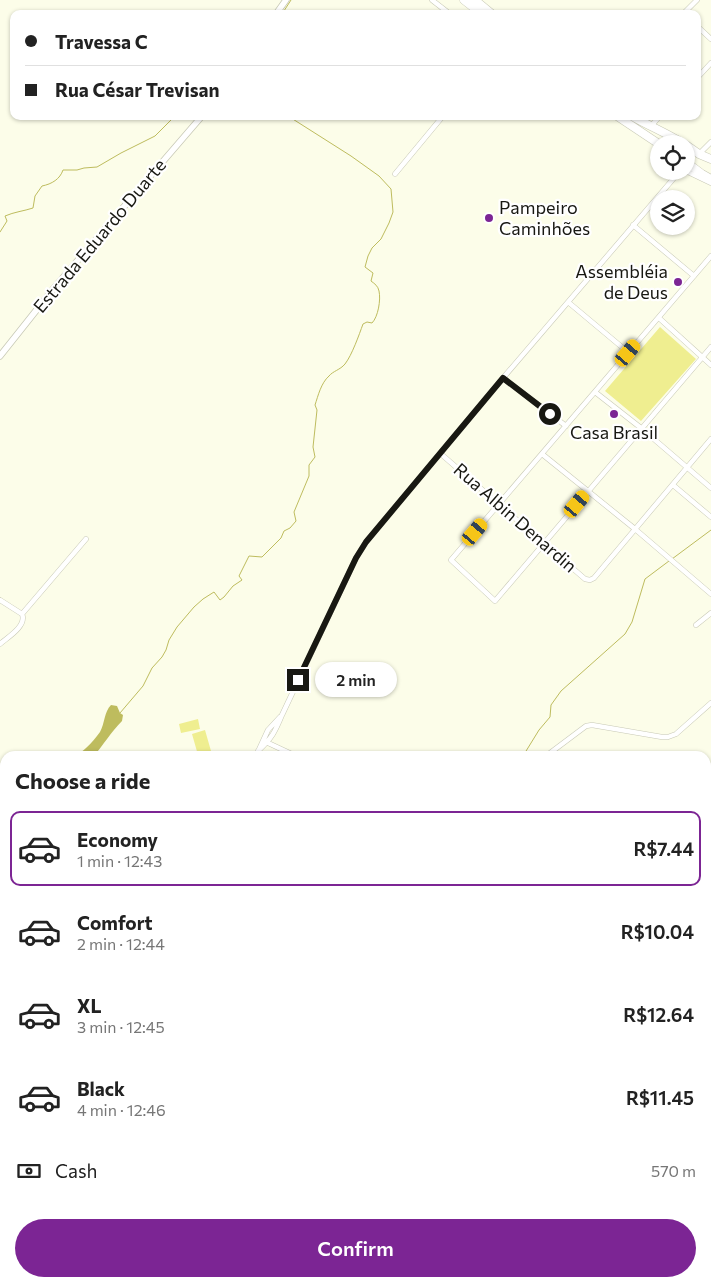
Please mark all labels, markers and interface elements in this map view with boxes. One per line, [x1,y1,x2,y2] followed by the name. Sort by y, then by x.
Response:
[55,30,148,53] text: Travessa C
[55,78,220,101] text: Rua César Trevisan
[650,135,695,235] map controls
[650,135,695,180] button: locate
[28,154,170,317] street label: Estrada Eduardo Duarte
[650,190,695,235] button: layers
[499,196,590,239] place label: Pampeiro Caminhões
[483,212,495,224] marker: Pampeiro Caminhões
[575,260,668,303] place label: Assembléia de Deus
[672,276,684,288] marker: Assembléia de Deus
[612,337,643,369] car
[539,403,561,425] route start
[608,408,620,420] marker: Casa Brasil
[570,421,658,443] place label: Casa Brasil
[450,458,582,577] street label: Rua Albin Denardin
[561,488,592,520] car
[459,516,490,548] car
[316,662,398,698] callout: 2 min
[287,669,309,691] route end
[336,670,376,689] text: 2 min
[15,767,150,794] text: Choose a ride
[17,826,62,871] icon: car
[77,828,158,851] text: Economy
[633,837,694,860] text: R$7.44
[77,851,162,870] text: 1 min · 12:43
[17,909,62,954] icon: car
[77,911,153,934] text: Comfort
[621,920,694,943] text: R$10.04
[77,934,165,953] text: 2 min · 12:44
[17,992,62,1037] icon: car
[77,994,102,1017] text: XL
[623,1003,694,1026] text: R$12.64
[77,1017,165,1036] text: 3 min · 12:45
[17,1075,62,1120] icon: car
[77,1077,125,1100] text: Black
[626,1086,694,1109] text: R$11.45
[77,1100,166,1119] text: 4 min · 12:46
[15,1157,43,1185] icon: cash
[55,1159,97,1182] text: Cash
[651,1161,696,1180] text: 570 m
[15,1219,696,1277] button: Confirm

